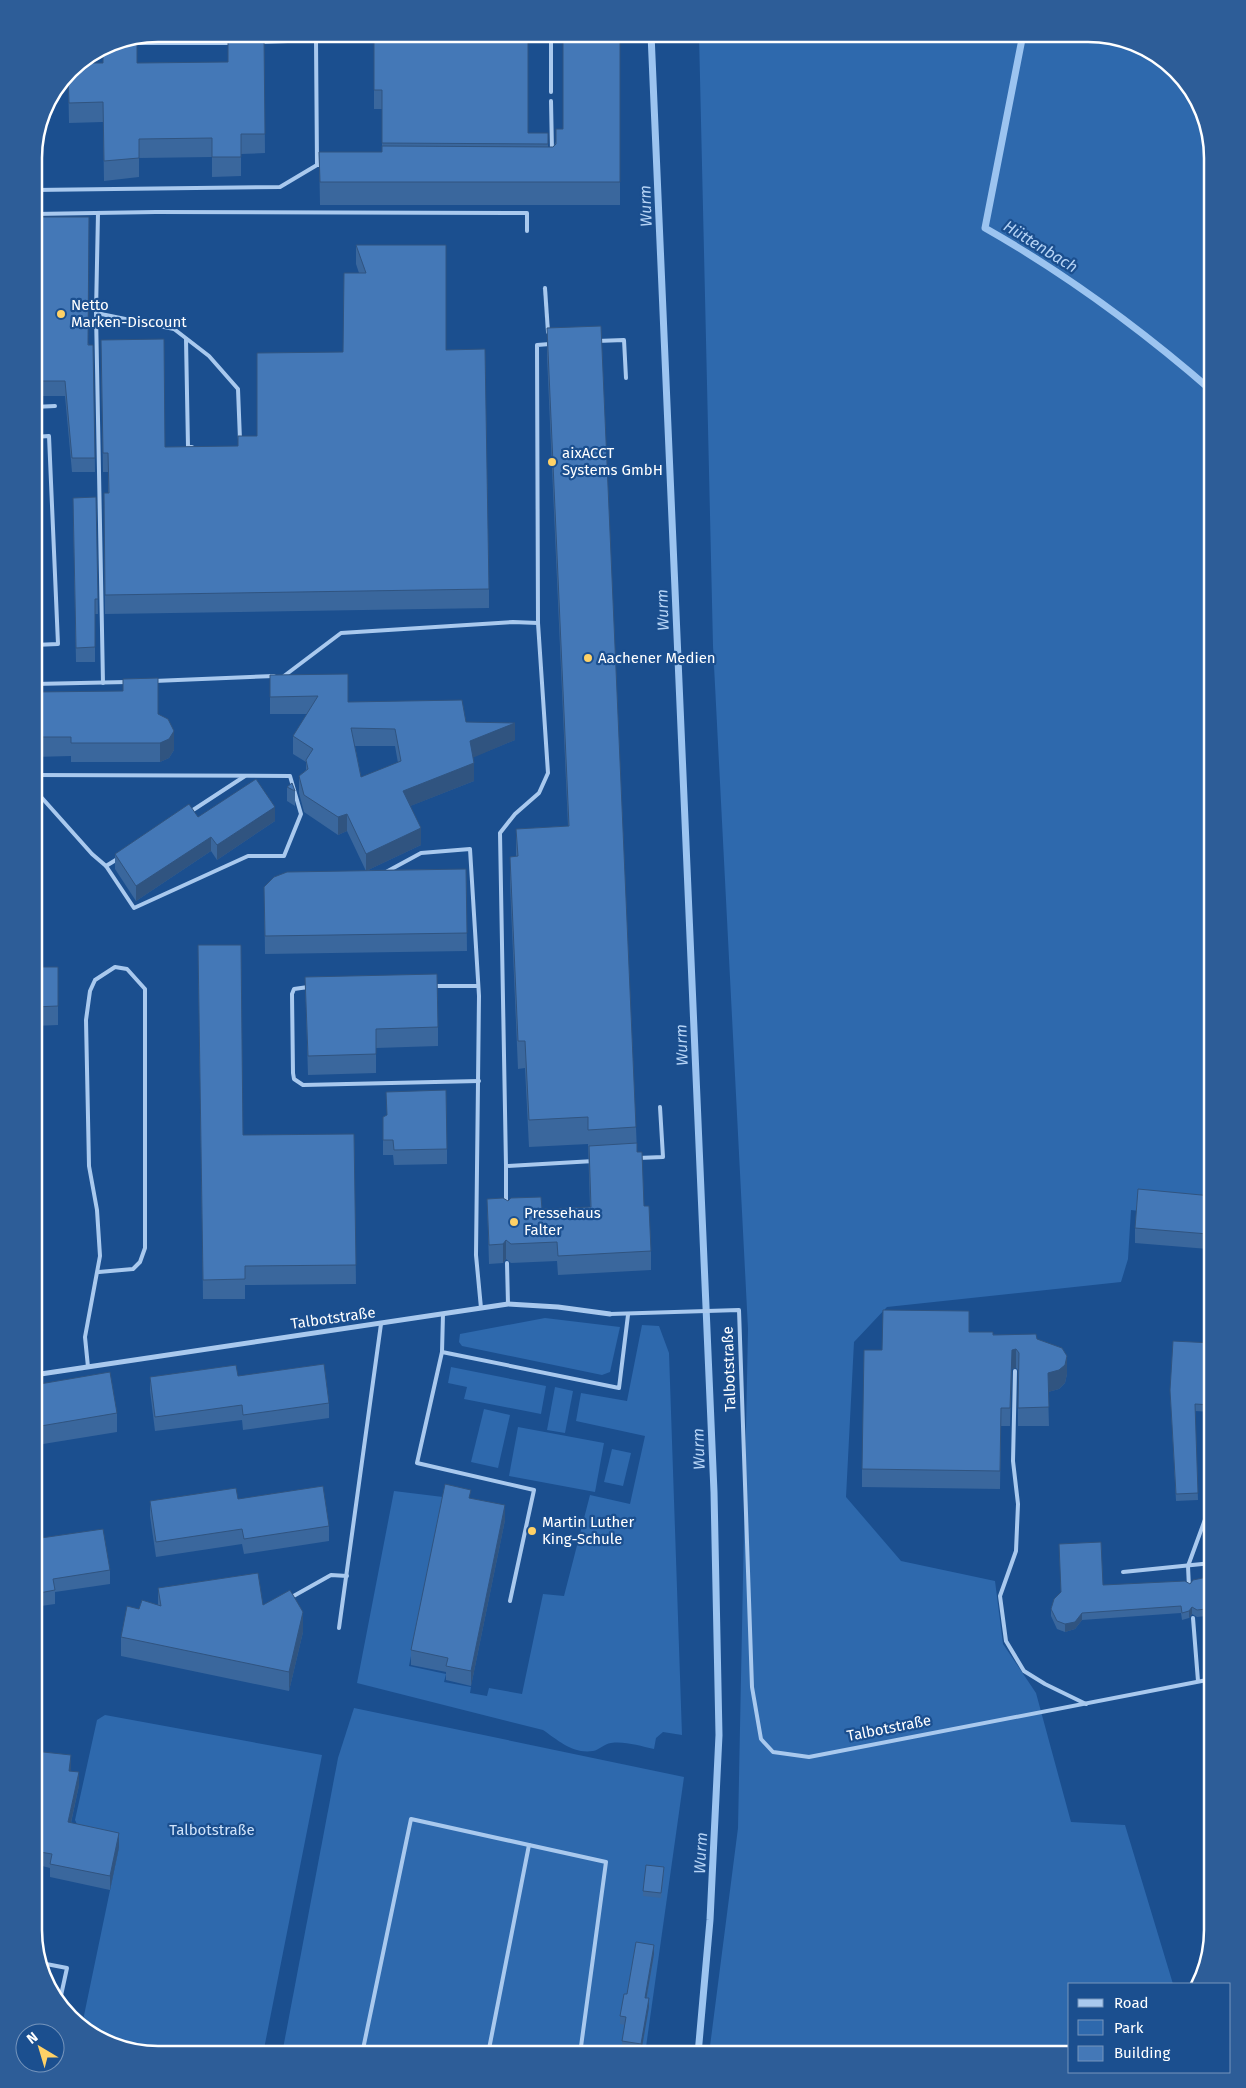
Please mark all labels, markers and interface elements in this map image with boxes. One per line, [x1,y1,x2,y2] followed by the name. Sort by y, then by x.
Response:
[635,185,656,227] water label: Wurm
[1000,216,1081,277] water label: Hüttenbach
[71,296,187,331] place label: Netto Marken-Discount
[55,308,67,320] marker: Netto Marken-Discount
[562,444,663,479] place label: aixACCT Systems GmbH
[546,456,558,468] marker: aixACCT Systems GmbH
[652,589,673,631] water label: Wurm
[598,649,716,667] place label: Aachener Medien
[582,652,594,664] marker: Aachener Medien
[671,1024,692,1066] water label: Wurm
[524,1204,601,1239] place label: Pressehaus Falter
[508,1216,520,1228] marker: Pressehaus Falter
[289,1303,377,1333] street label: Talbotstraße
[719,1326,739,1412] street label: Talbotstraße
[688,1428,709,1470] water label: Wurm
[542,1513,634,1548] place label: Martin Luther King-Schule
[526,1525,538,1537] marker: Martin Luther King-Schule
[845,1711,933,1745] street label: Talbotstraße
[169,1821,255,1839] park label: Talbotstraße
[690,1832,711,1874] water label: Wurm
[1068,1983,1231,2073] legend
[1114,1994,1149,2012] text: Road
[1114,2019,1144,2037] text: Park
[15,2023,65,2073] north arrow
[23,2029,41,2048] text: N
[1114,2044,1170,2062] text: Building

